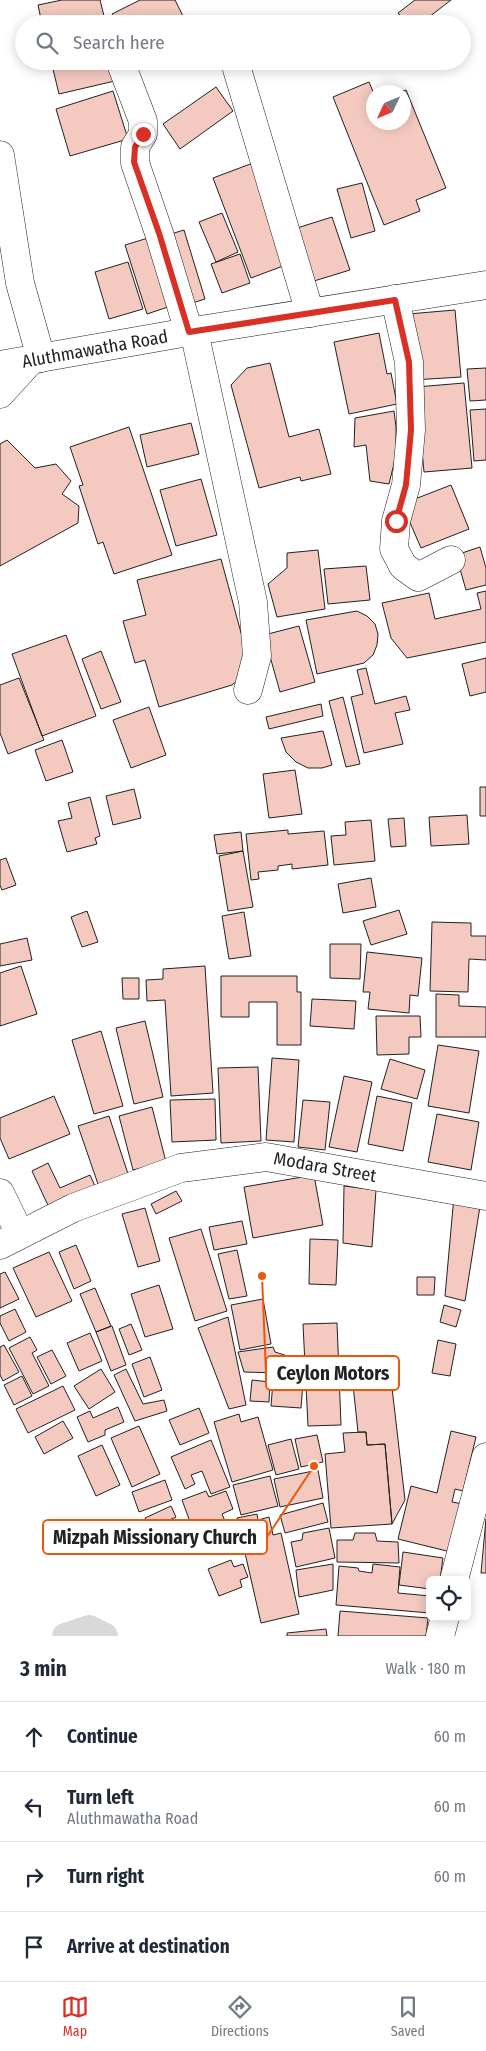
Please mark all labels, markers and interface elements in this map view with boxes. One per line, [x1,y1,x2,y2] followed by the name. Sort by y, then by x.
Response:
[15,15,471,70] search box
[33,29,61,57] icon: search
[73,31,165,54] text: Search here
[366,85,411,130] north arrow
[132,123,155,146] route end
[20,325,170,373] street label: Aluthmawatha Road
[385,510,408,533] route start
[272,1147,378,1187] street label: Modara Street
[266,1356,399,1390] callout: Ceylon Motors
[277,1362,390,1385] text: Ceylon Motors
[43,1520,267,1554] callout: Mizpah Missionary Church
[53,1526,257,1549] text: Mizpah Missionary Church
[426,1576,471,1621] map controls
[426,1576,471,1621] button: locate
[20,1656,67,1682] text: 3 min
[386,1659,466,1678] text: Walk · 180 m
[20,1723,48,1751] icon: ahead
[67,1725,138,1748] text: Continue
[434,1727,466,1746] text: 60 m
[67,1786,134,1809] text: Turn left
[20,1793,48,1821] icon: left
[434,1797,466,1816] text: 60 m
[67,1809,198,1828] text: Aluthmawatha Road
[20,1863,48,1891] icon: right
[67,1865,144,1888] text: Turn right
[434,1867,466,1886] text: 60 m
[20,1933,48,1961] icon: arrive
[67,1935,230,1958] text: Arrive at destination
[61,1993,89,2040] tab: Map
[211,1993,269,2040] tab: Directions
[391,1993,425,2040] tab: Saved

